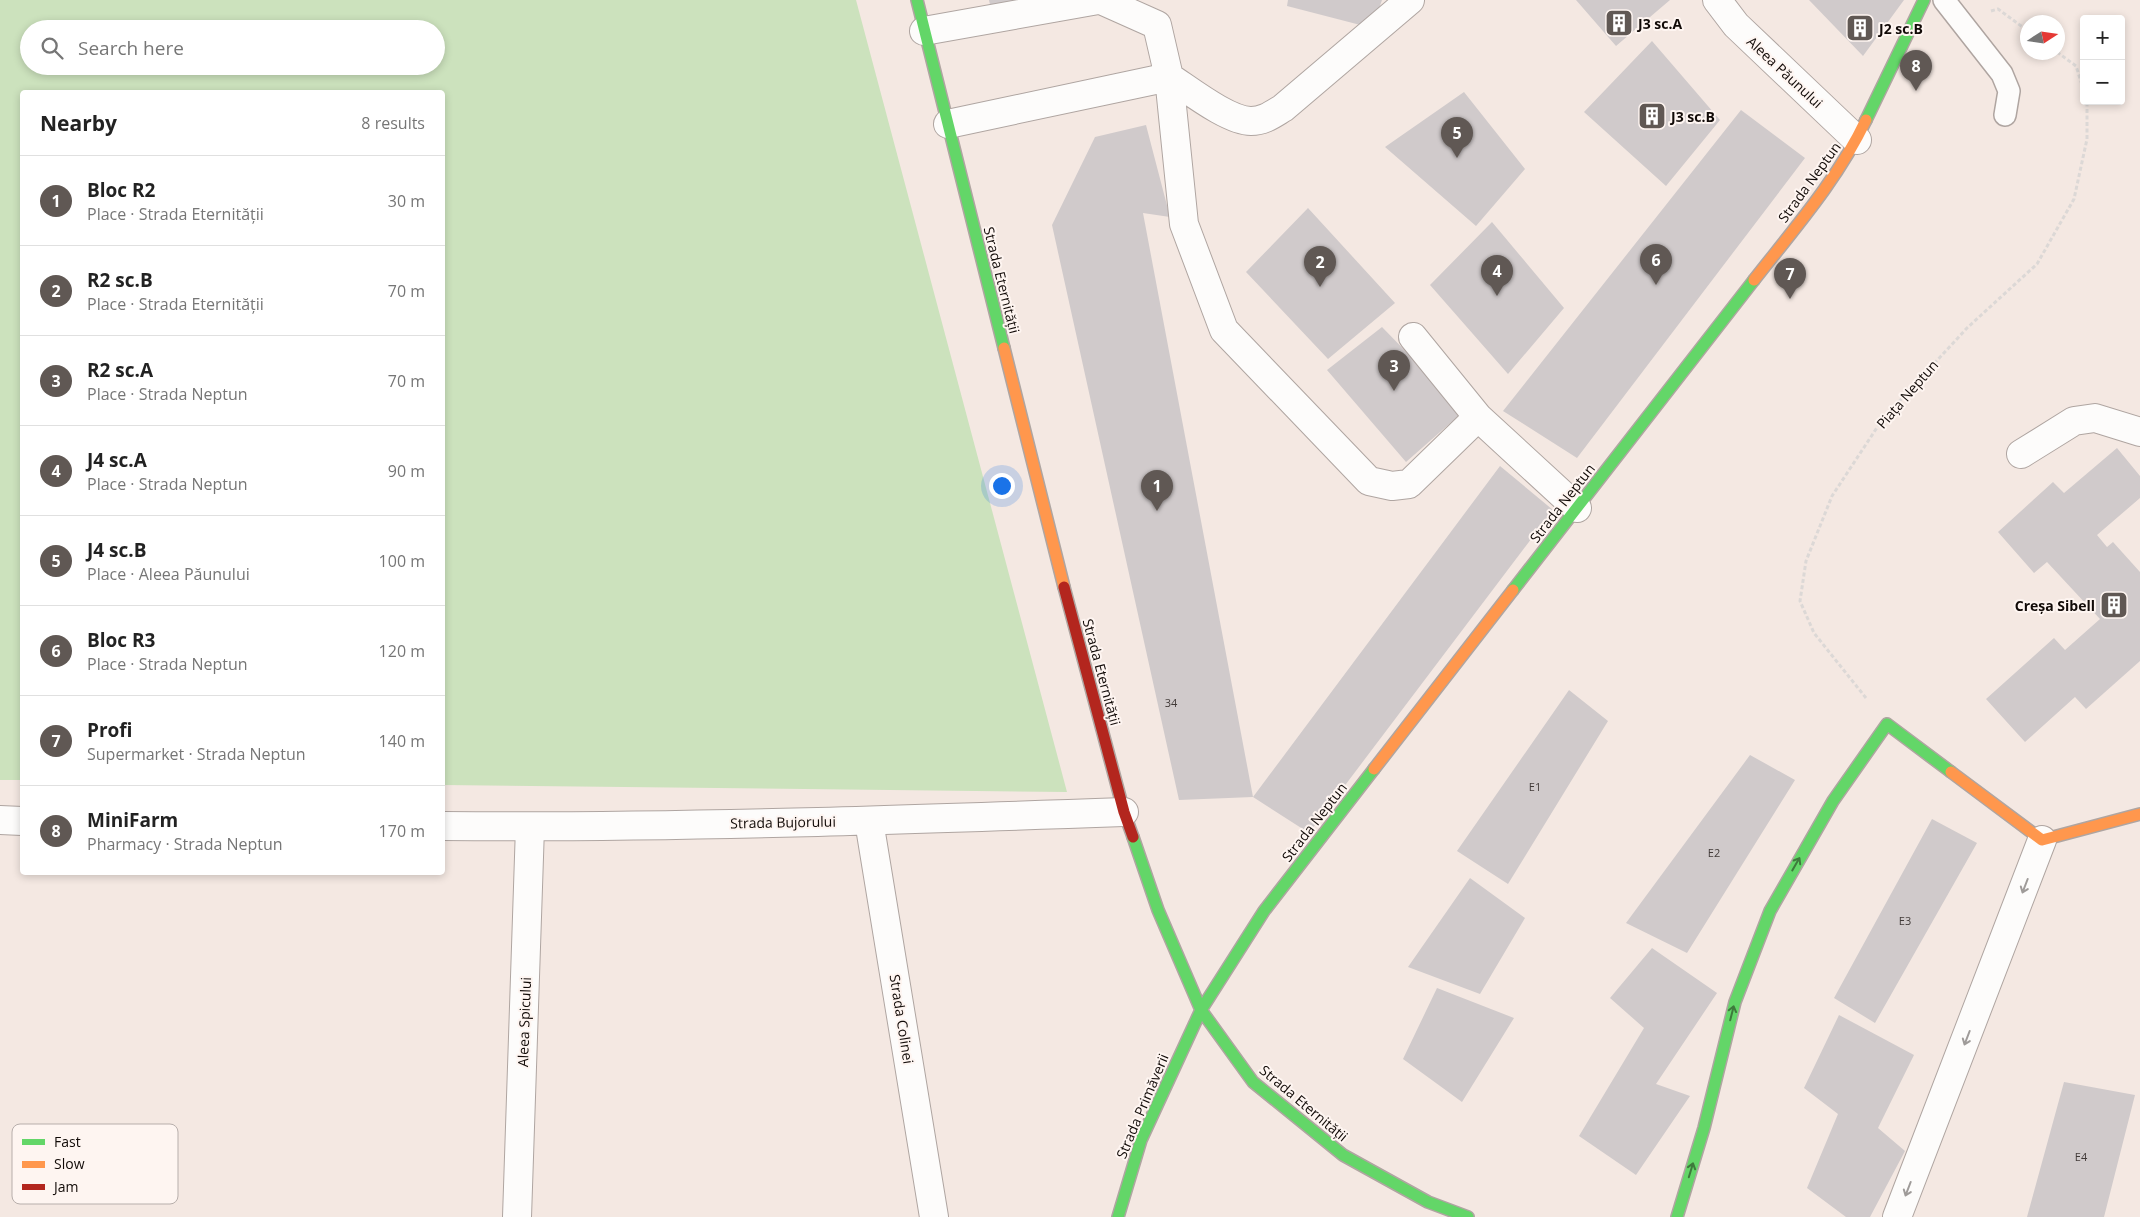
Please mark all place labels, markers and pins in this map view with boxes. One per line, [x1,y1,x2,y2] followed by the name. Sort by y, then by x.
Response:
[1604,8,1634,38] building icon: J3 sc.A
[1845,13,1875,43] building icon: J2 sc.B
[1636,14,1682,33] place label: J3 sc.A
[1877,19,1923,38] place label: J2 sc.B
[1900,50,1932,91] pin: 8
[1637,101,1667,131] building icon: J3 sc.B
[1669,107,1715,126] place label: J3 sc.B
[1441,117,1473,158] pin: 5
[1640,244,1672,285] pin: 6
[1304,246,1336,287] pin: 2
[1481,255,1513,296] pin: 4
[1774,258,1806,299] pin: 7
[1378,350,1410,391] pin: 3
[1141,470,1173,511] pin: 1
[2099,590,2129,620] building icon: Creșa Sibell
[2015,596,2095,615] place label: Creșa Sibell

